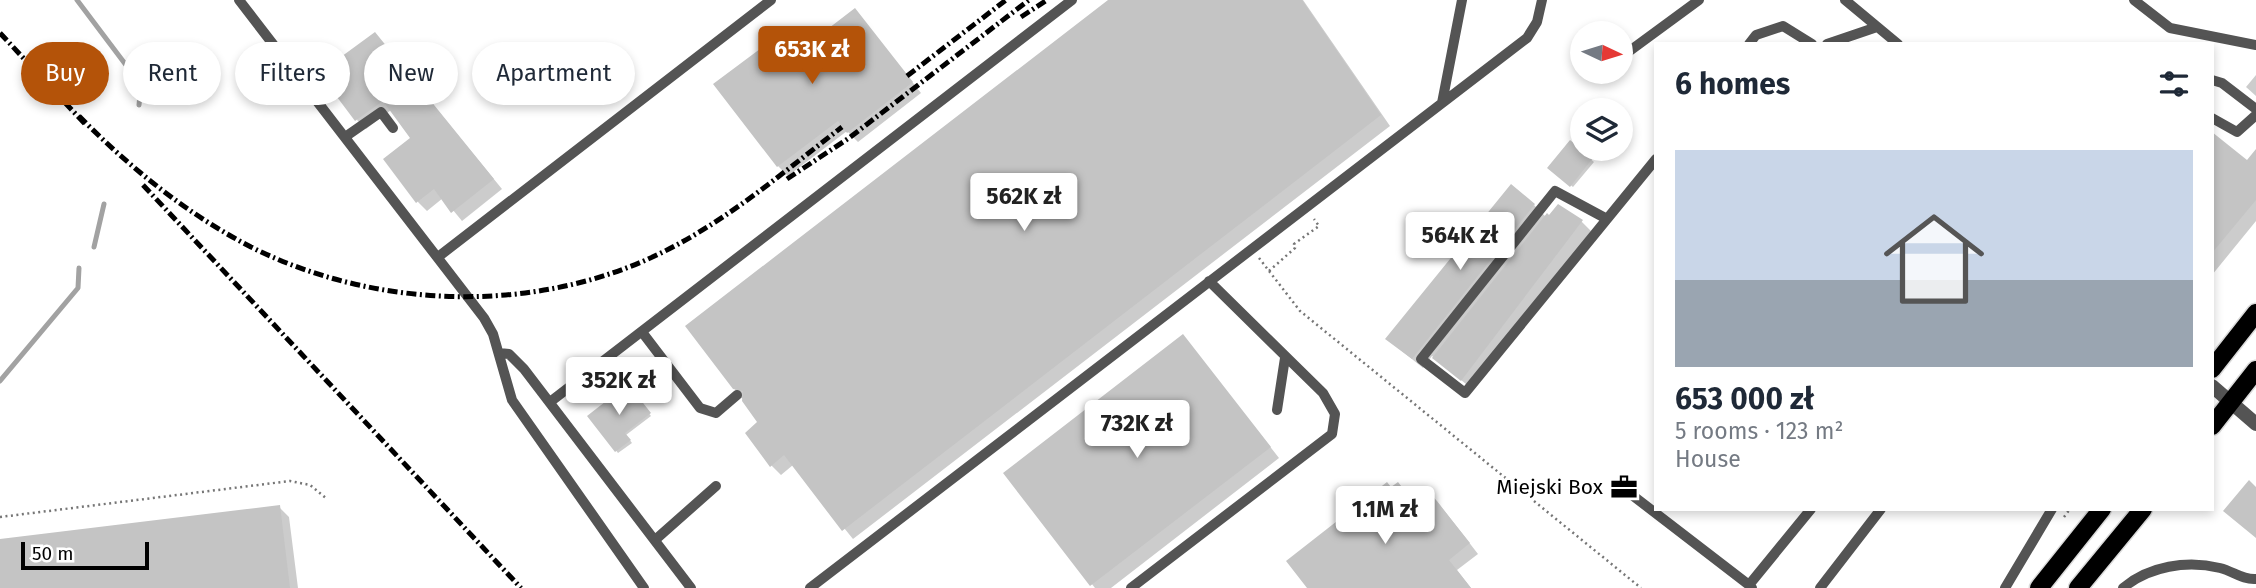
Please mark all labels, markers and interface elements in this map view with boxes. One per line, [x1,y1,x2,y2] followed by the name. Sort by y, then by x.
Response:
[1570,21,1633,84] north arrow
[1570,21,1633,161] map controls
[747,27,877,86] pin: 653K zł
[774,35,850,63] text: 653K zł
[21,42,109,105] chip: Buy
[123,42,221,105] chip: Rent
[235,42,350,105] chip: Filters
[364,42,458,105] chip: New
[472,42,635,105] chip: Apartment
[2155,65,2193,103] icon: filters
[1675,66,1790,102] text: 6 homes
[1570,98,1633,161] button: layers
[959,174,1089,233] pin: 562K zł
[986,182,1062,210] text: 562K zł
[1871,196,1997,322] icon: home
[1395,212,1525,272] pin: 564K zł
[1422,221,1498,249] text: 564K zł
[554,358,684,417] pin: 352K zł
[582,366,656,394] text: 352K zł
[1675,381,1814,417] text: 653 000 zł
[1072,400,1202,460] pin: 732K zł
[1101,409,1173,437] text: 732K zł
[1675,417,1843,445] text: 5 rooms · 123 m²
[1675,445,1741,473] text: House
[1609,472,1639,502] office icon: Miejski Box
[1496,474,1604,500] place label: Miejski Box
[1320,486,1450,546] pin: 1.1M zł
[1352,495,1418,523] text: 1.1M zł
[21,539,149,571] scale bar
[32,542,73,565] text: 50 m

